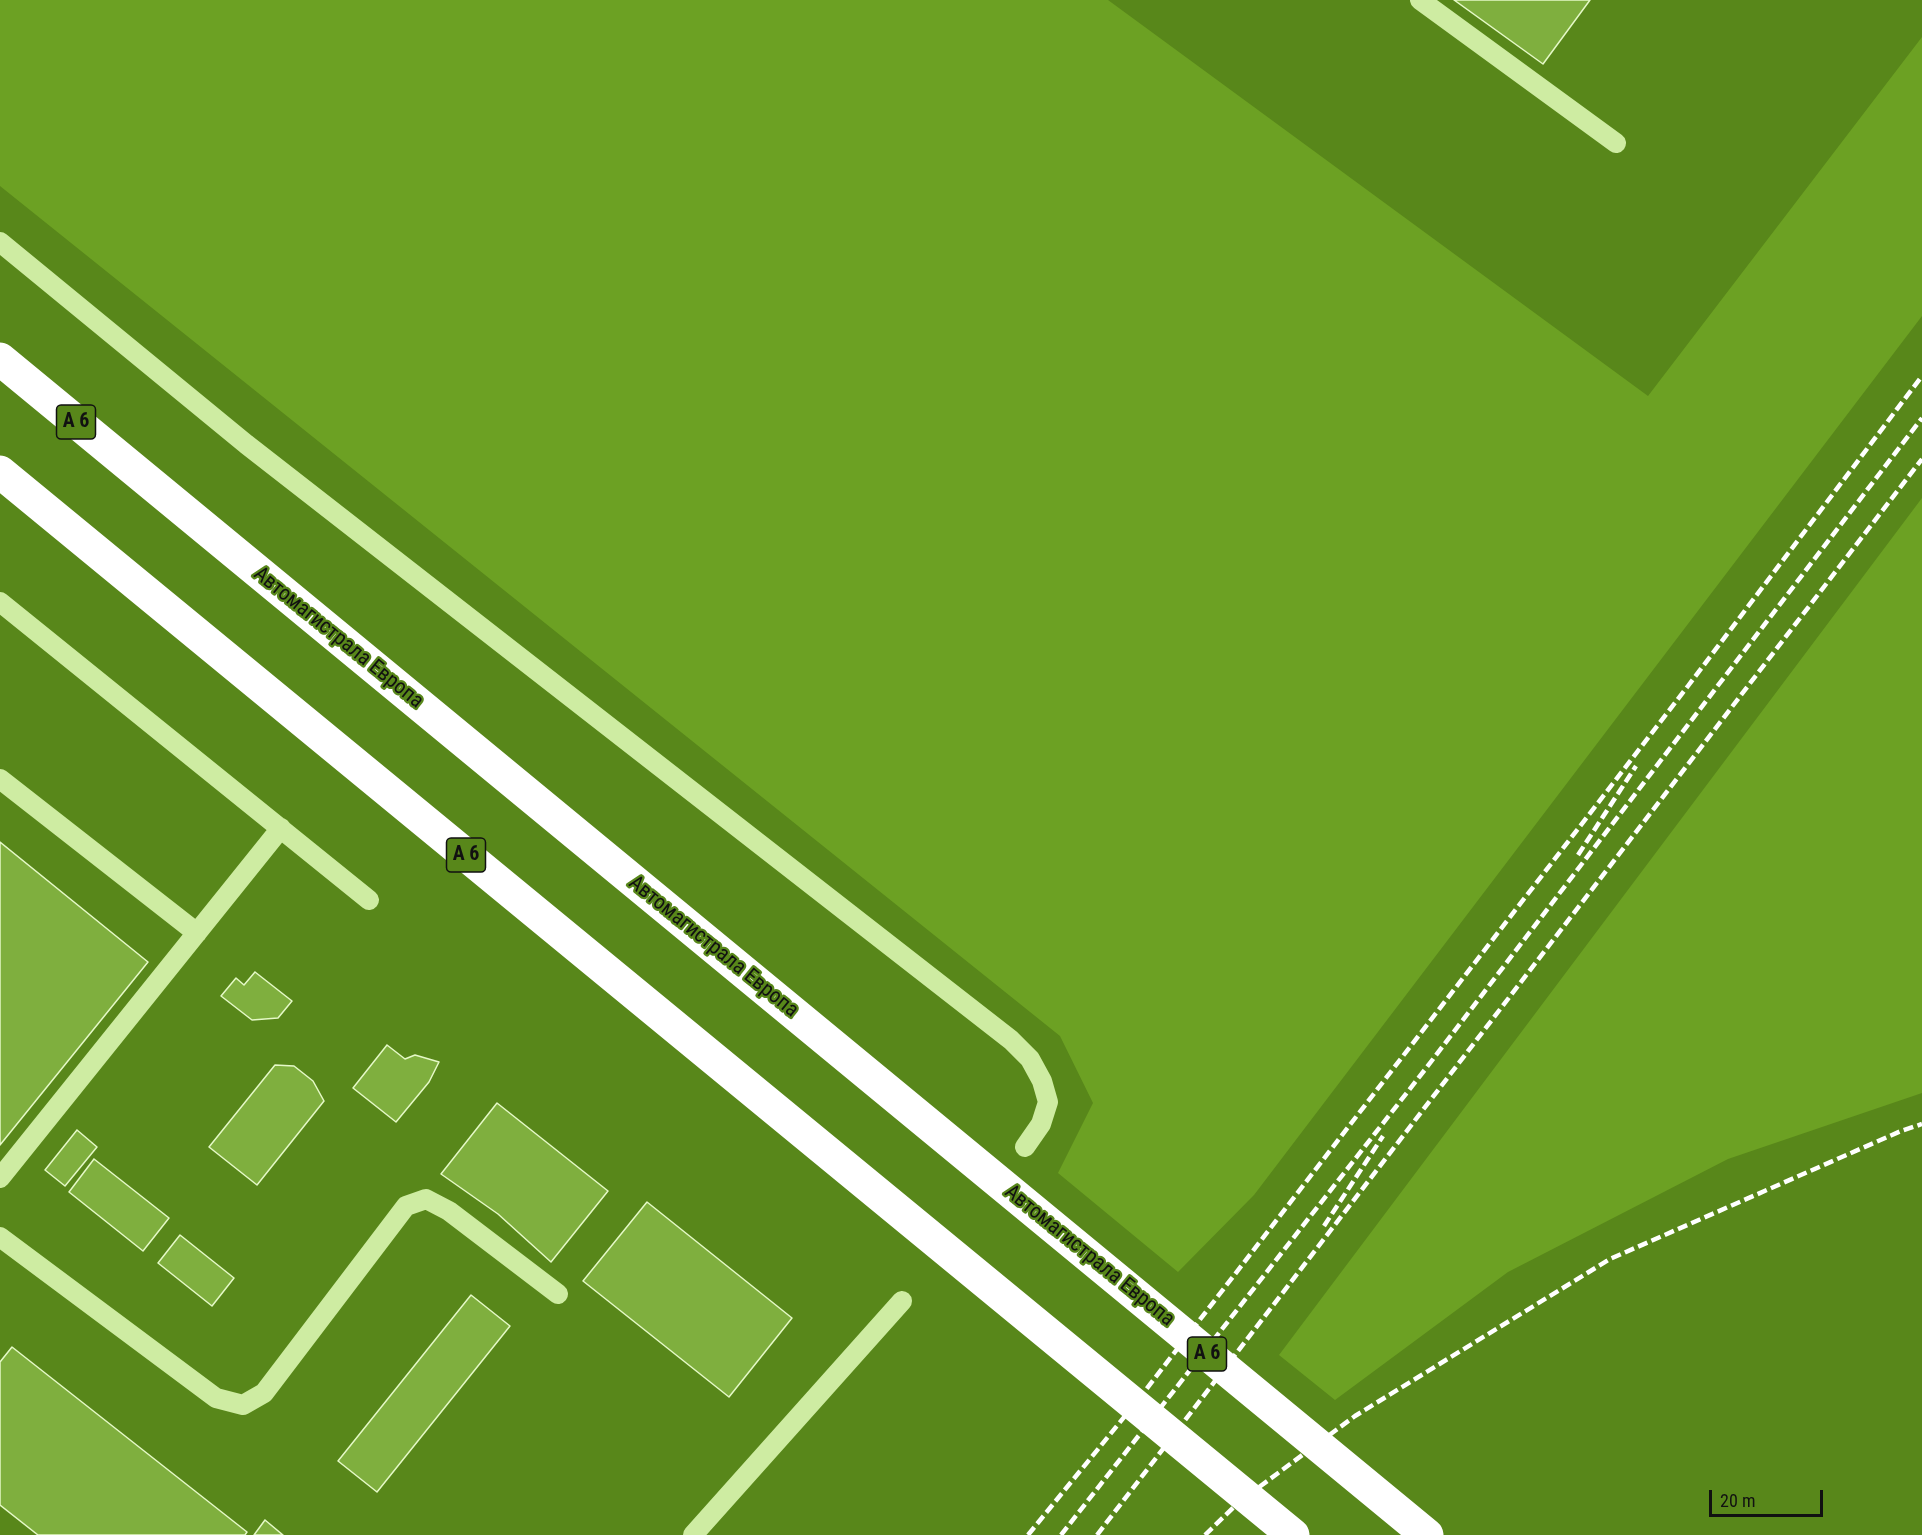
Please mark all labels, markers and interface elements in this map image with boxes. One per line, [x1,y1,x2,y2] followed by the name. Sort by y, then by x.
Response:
[56,405,96,439] road number: A 6
[248,562,428,714] street label: Автомагистрала Европа
[446,838,486,872] road number: A 6
[623,871,803,1023] street label: Автомагистрала Европа
[999,1180,1179,1332] street label: Автомагистрала Европа
[1188,1337,1226,1371] road number: A 6
[1712,1478,1826,1516] scale bar
[1720,1490,1755,1511] text: 20 m

